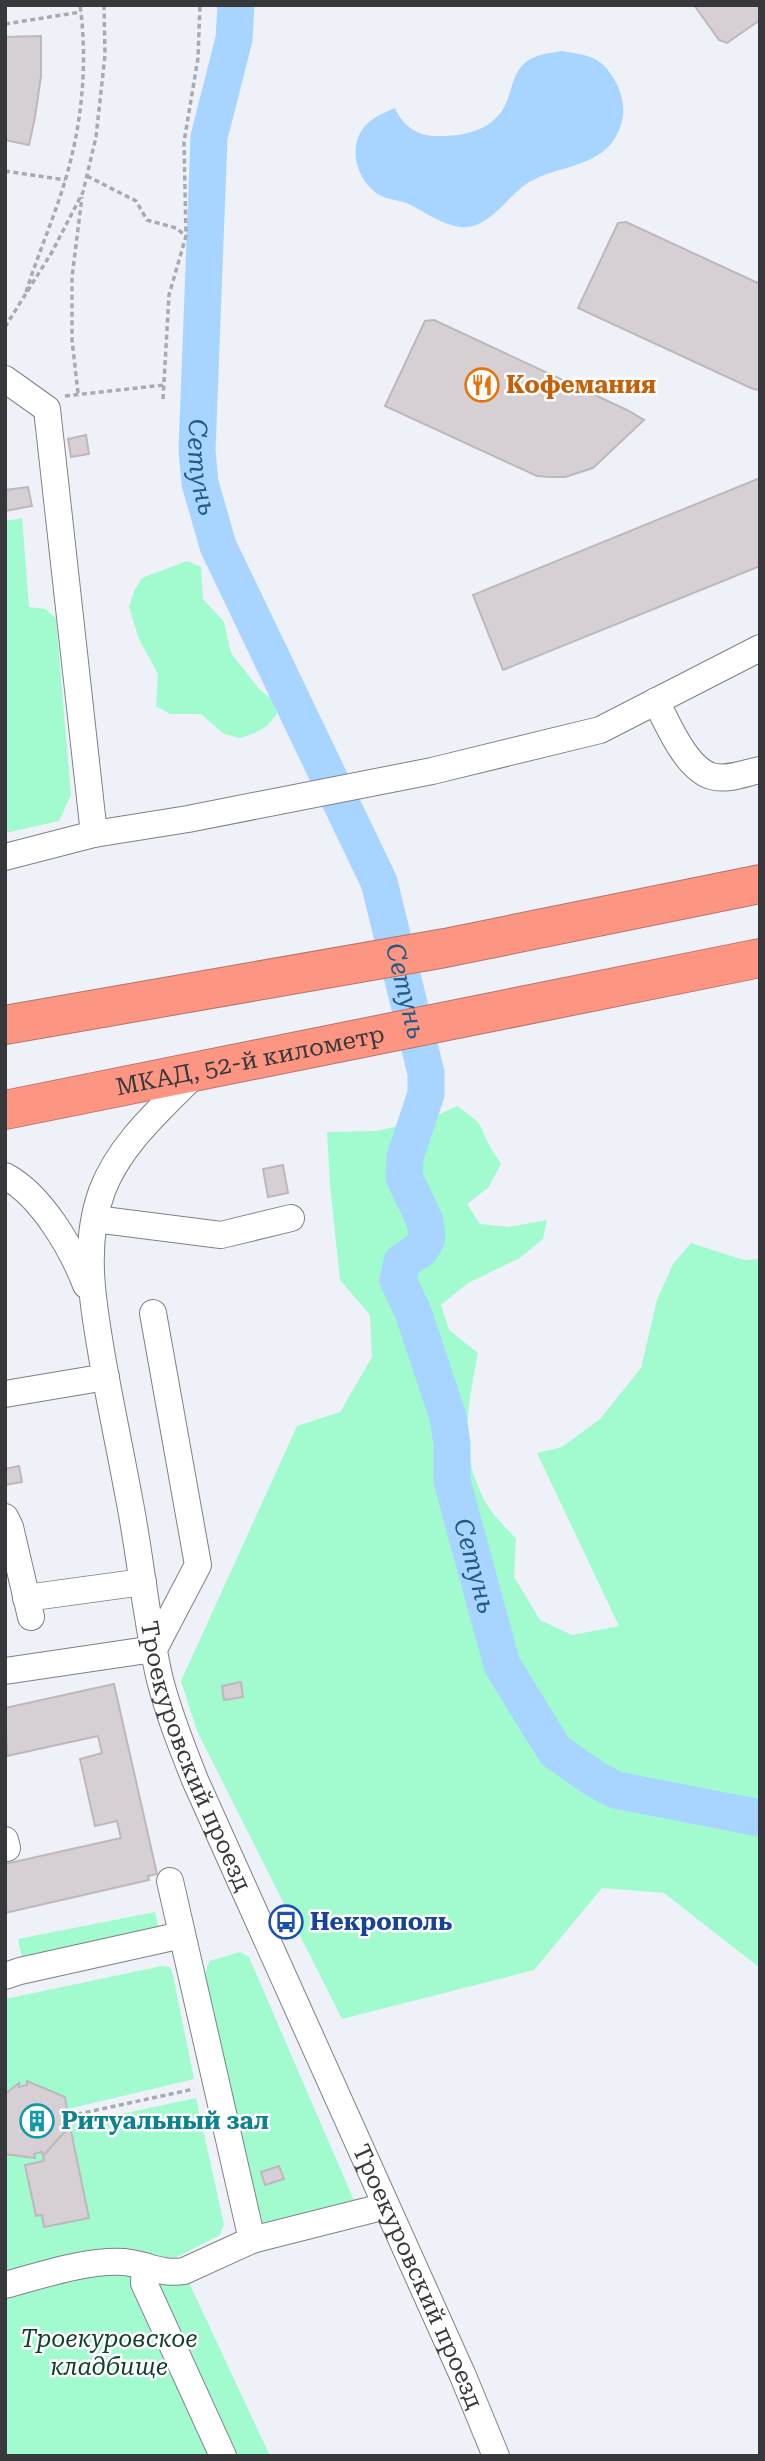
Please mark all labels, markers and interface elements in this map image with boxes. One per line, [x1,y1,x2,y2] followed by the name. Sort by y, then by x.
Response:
[463,366,501,404] restaurant icon: Кофемания
[506,371,656,399] place label: Кофемания
[182,418,224,519] water label: Сетунь
[380,940,432,1042] water label: Сетунь
[113,1020,387,1101] street label: МКАД, 52-й километр
[448,1515,502,1617] water label: Сетунь
[135,1619,257,1896] street label: Троекуровский проезд
[267,1903,305,1941] bus stop icon: Некрополь
[310,1908,452,1936] place label: Некрополь
[18,2102,56,2140] building icon: Ритуальный зал
[61,2107,269,2135] place label: Ритуальный зал
[347,2140,489,2413] street label: Троекуровский проезд
[20,2325,198,2381] park label: Троекуровское кладбище

